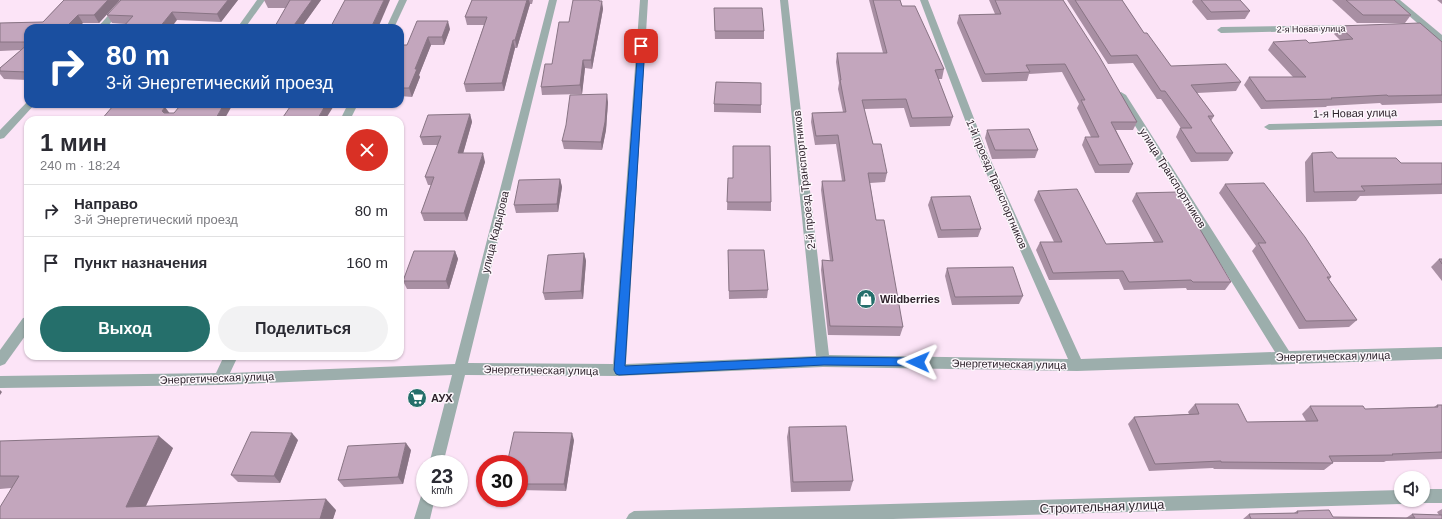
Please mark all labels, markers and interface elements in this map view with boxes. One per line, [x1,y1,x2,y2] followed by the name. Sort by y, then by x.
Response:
[1277,23,1345,35] street label: 2-я Новая улица
[624,29,658,63] pin
[630,35,652,57] icon: arrive
[40,40,92,92] icon: right
[106,40,170,71] text: 80 m
[106,73,333,93] text: 3-й Энергетический проезд
[1313,106,1398,120] street label: 1-я Новая улица
[791,110,817,250] street label: 2-й проезд Транспортников
[964,118,1030,251] street label: 1-й проезд Транспортников
[1137,126,1209,230] street label: улица Транспортников
[40,129,107,156] text: 1 мин
[346,129,388,171] button: close
[40,158,120,173] text: 240 m · 18:24
[479,189,511,274] street label: улица Кадырова
[74,195,138,212] text: Направо
[40,200,62,222] icon: right
[355,202,388,219] text: 80 m
[74,212,238,227] text: 3-й Энергетический проезд
[40,252,62,274] icon: arrive
[74,254,207,271] text: Пункт назначения
[346,254,388,271] text: 160 m
[855,288,877,310] shop icon: Wildberries
[880,293,940,305] place label: Wildberries
[40,306,210,352] button: Выход
[218,306,388,352] button: Поделиться
[897,341,939,383] position arrow
[1276,349,1391,363] street label: Энергетическая улица
[952,357,1067,371] street label: Энергетическая улица
[484,363,599,377] street label: Энергетическая улица
[159,370,275,386] street label: Энергетическая улица
[406,387,428,409] supermarket icon: АУХ
[431,392,453,404] place label: АУХ
[476,455,528,507] speed limit sign: 30
[431,465,453,487] text: 23
[1394,471,1430,507] map controls
[1394,471,1430,507] button: sound
[431,485,453,496] text: km/h
[1039,497,1165,516] street label: Строительная улица

